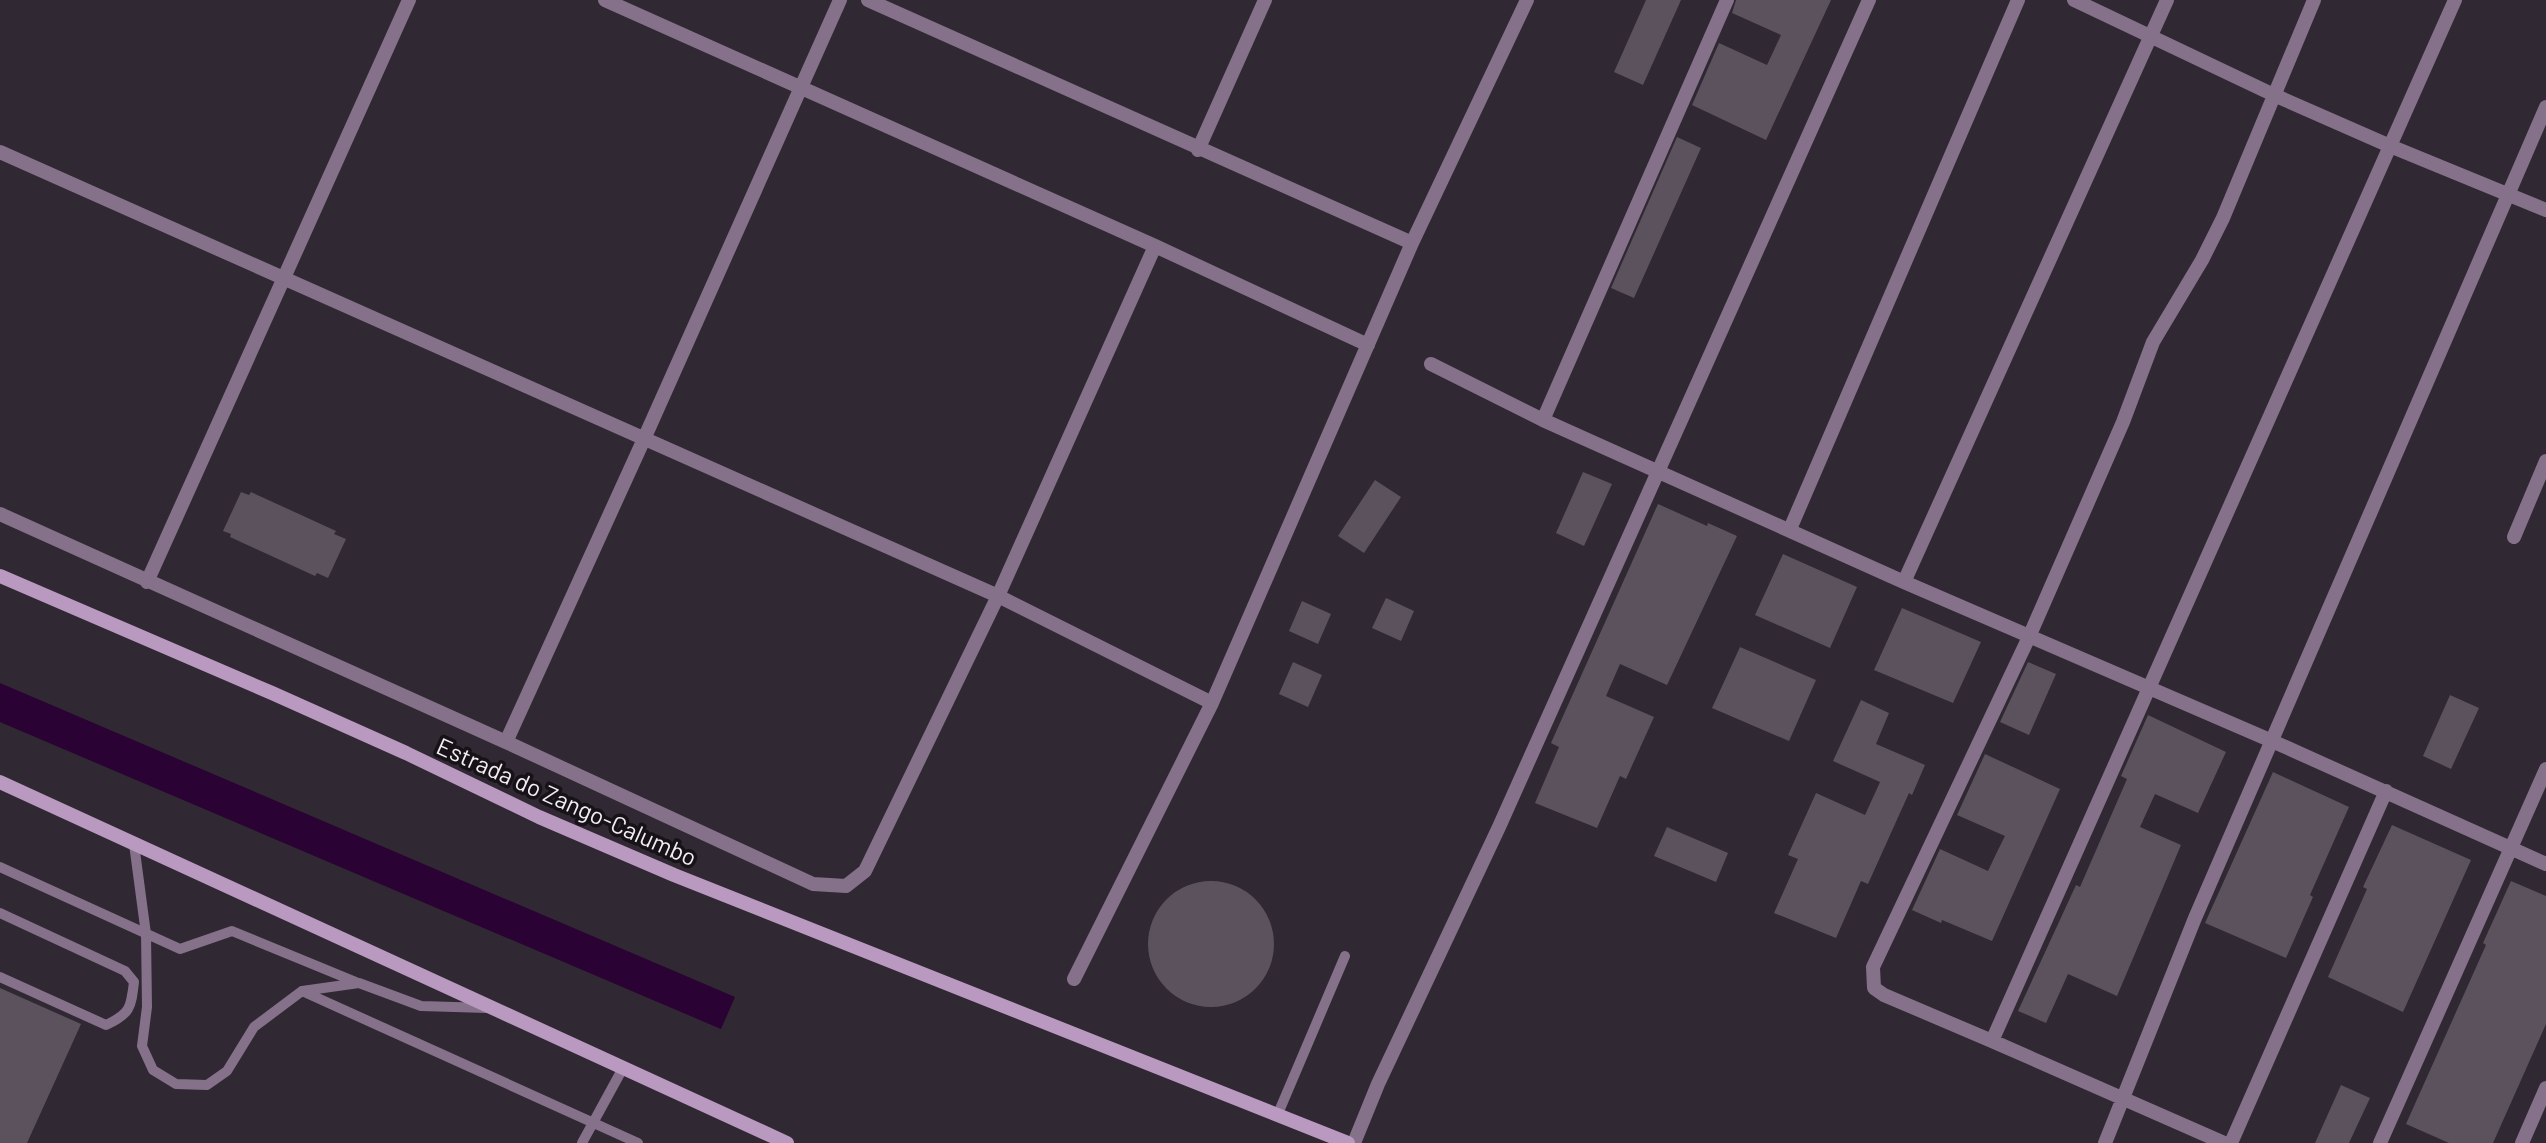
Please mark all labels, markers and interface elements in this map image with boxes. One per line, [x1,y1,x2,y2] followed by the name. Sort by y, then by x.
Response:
[433,730,701,872] street label: Estrada do Zango-Calumbo

